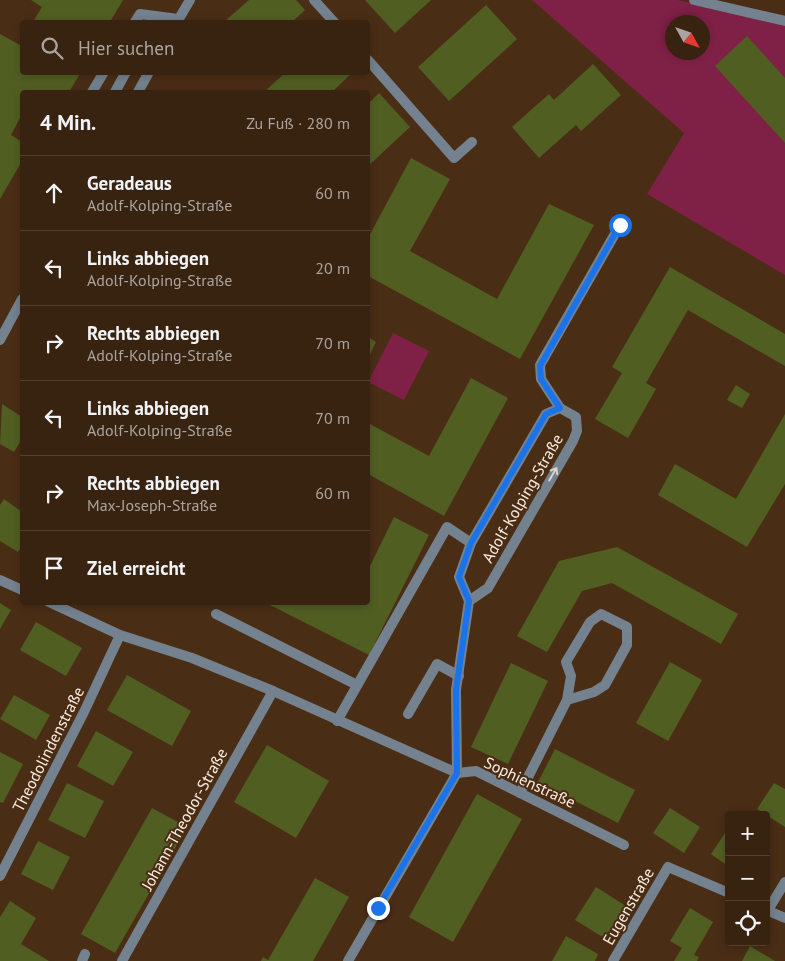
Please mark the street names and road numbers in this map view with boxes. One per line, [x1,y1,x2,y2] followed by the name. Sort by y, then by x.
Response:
[477,430,567,566] street label: Adolf-Kolping-Straße
[8,683,88,815] street label: Theodolindenstraße
[136,744,231,894] street label: Johann-Theodor-Straße
[481,752,579,812] street label: Sophienstraße
[598,864,658,948] street label: Eugenstraße

